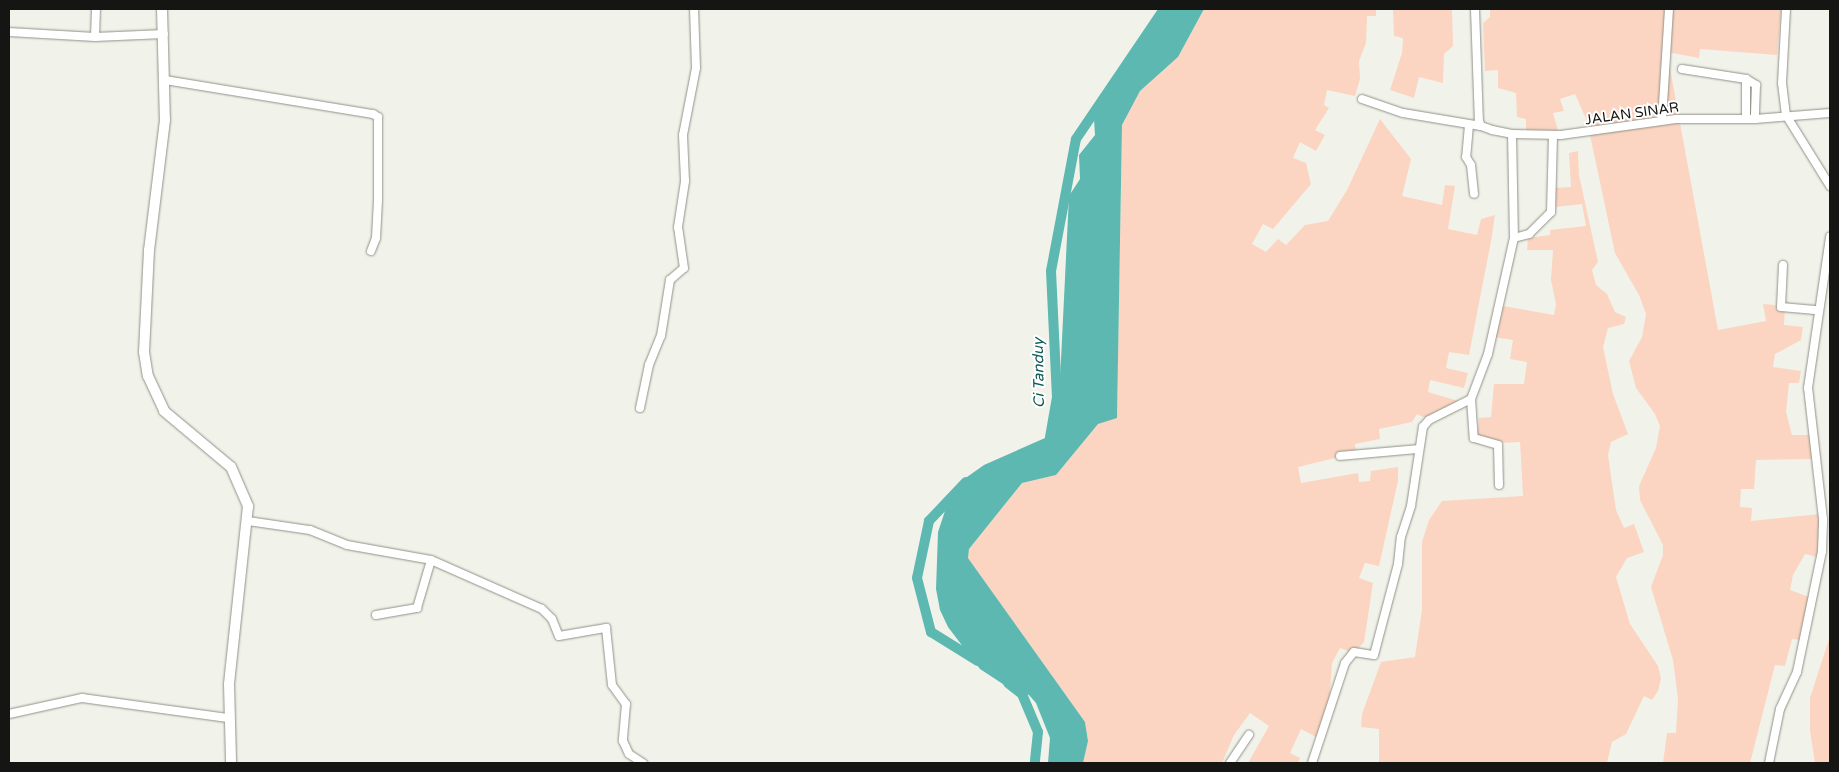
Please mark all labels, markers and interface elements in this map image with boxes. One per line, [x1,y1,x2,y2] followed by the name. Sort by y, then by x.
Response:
[1584,99,1680,129] street label: JALAN SINAR
[1029,338,1049,408] water label: Ci Tanduy

